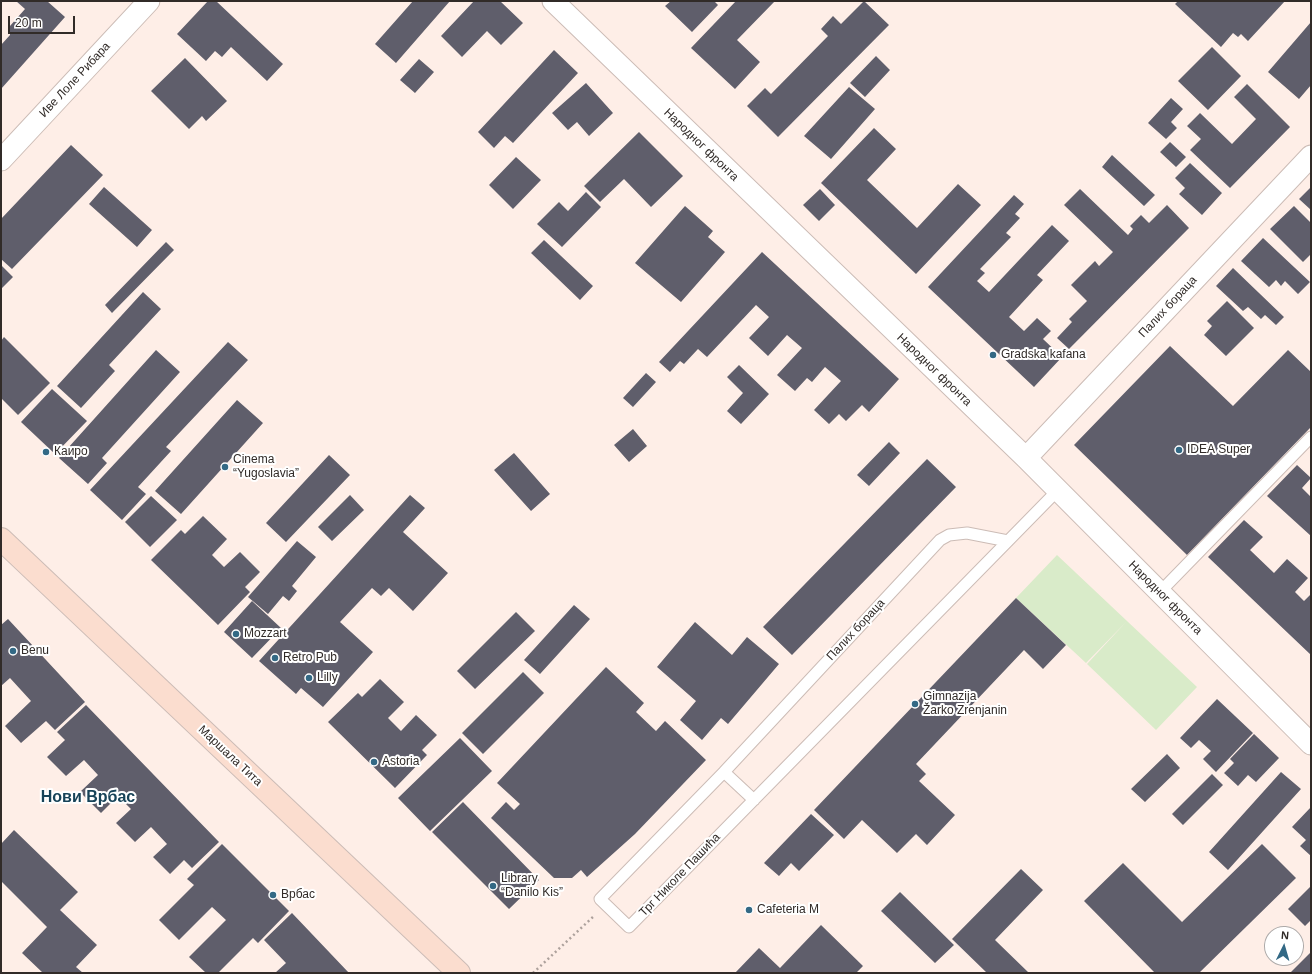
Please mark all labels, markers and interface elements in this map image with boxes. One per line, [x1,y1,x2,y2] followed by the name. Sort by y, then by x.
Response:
[10,8,77,34] scale bar
[15,16,42,30] text: 20 m
[36,39,114,121] street label: Иве Лоле Рибара
[661,106,741,184] street label: Народног фронта
[1136,273,1200,341] street label: Палих бораца
[894,331,974,409] street label: Народног фронта
[1001,348,1086,362] place label: Gradska kafana
[988,350,998,360] marker: Gradska kafana
[1187,443,1250,457] place label: IDEA Super
[54,445,88,459] place label: Каиро
[1174,445,1184,455] marker: IDEA Super
[41,447,51,457] marker: Каиро
[233,453,299,481] place label: Cinema “Yugoslavia”
[220,462,230,472] marker: Cinema “Yugoslavia”
[1125,558,1205,638] street label: Народног фронта
[824,596,888,664] street label: Палих бораца
[244,627,287,641] place label: Mozzart
[231,629,241,639] marker: Mozzart
[21,644,49,658] place label: Benu
[8,646,18,656] marker: Benu
[283,651,337,665] place label: Retro Pub
[270,653,280,663] marker: Retro Pub
[317,671,338,685] place label: Lilly
[304,673,314,683] marker: Lilly
[923,690,1007,718] place label: Gimnazija Žarko Zrenjanin
[910,699,920,709] marker: Gimnazija Žarko Zrenjanin
[195,723,265,789] street label: Маршала Тита
[382,755,419,769] place label: Astoria
[369,757,379,767] marker: Astoria
[41,788,135,808] district label: Нови Врбас
[637,830,723,920] street label: Трг Николе Пашића
[501,872,563,900] place label: Library “Danilo Kis”
[488,881,498,891] marker: Library “Danilo Kis”
[281,888,315,902] place label: Врбас
[268,890,278,900] marker: Врбас
[757,903,819,917] place label: Cafeteria M
[744,905,754,915] marker: Cafeteria M
[1264,926,1304,966] north arrow
[1280,929,1289,941] text: N

